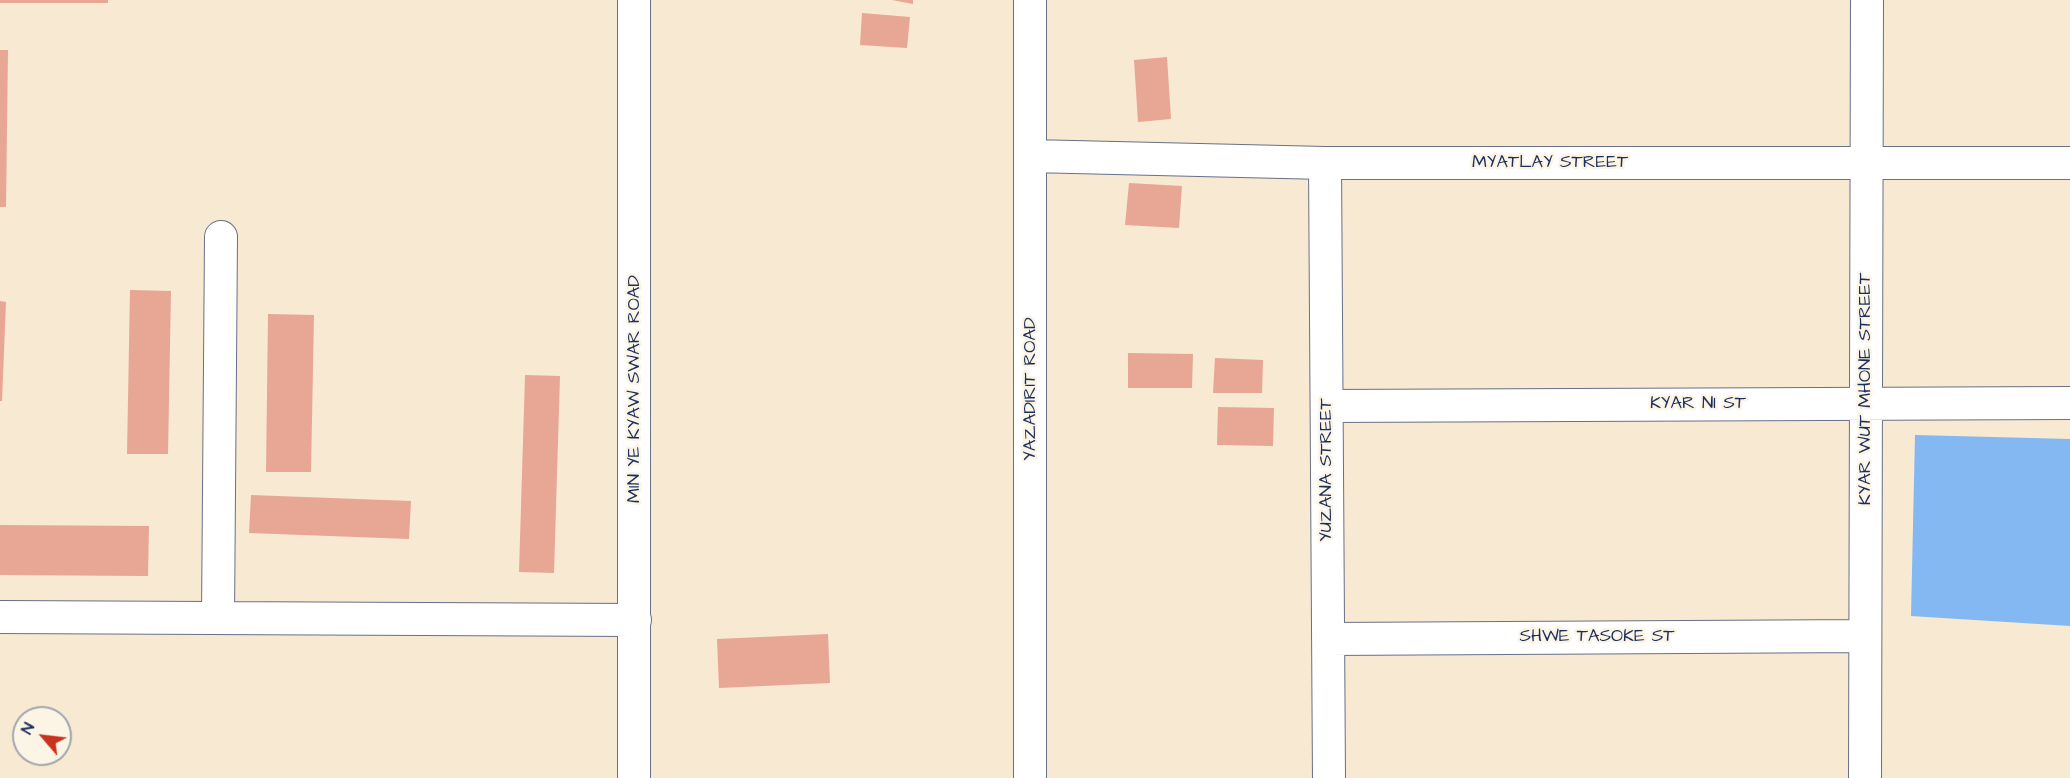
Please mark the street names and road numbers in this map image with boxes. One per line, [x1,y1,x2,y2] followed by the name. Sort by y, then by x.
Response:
[1472,152,1628,174] street label: MYATLAY STREET
[1855,273,1877,505] street label: KYAR WUT MHONE STREET
[624,275,646,503] street label: MIN YE KYAW SWAR ROAD
[1020,317,1042,461] street label: YAZADIRIT ROAD
[1650,393,1746,415] street label: KYAR NI ST
[1316,398,1338,542] street label: YUZANA STREET
[1519,626,1675,648] street label: SHWE TASOKE ST

